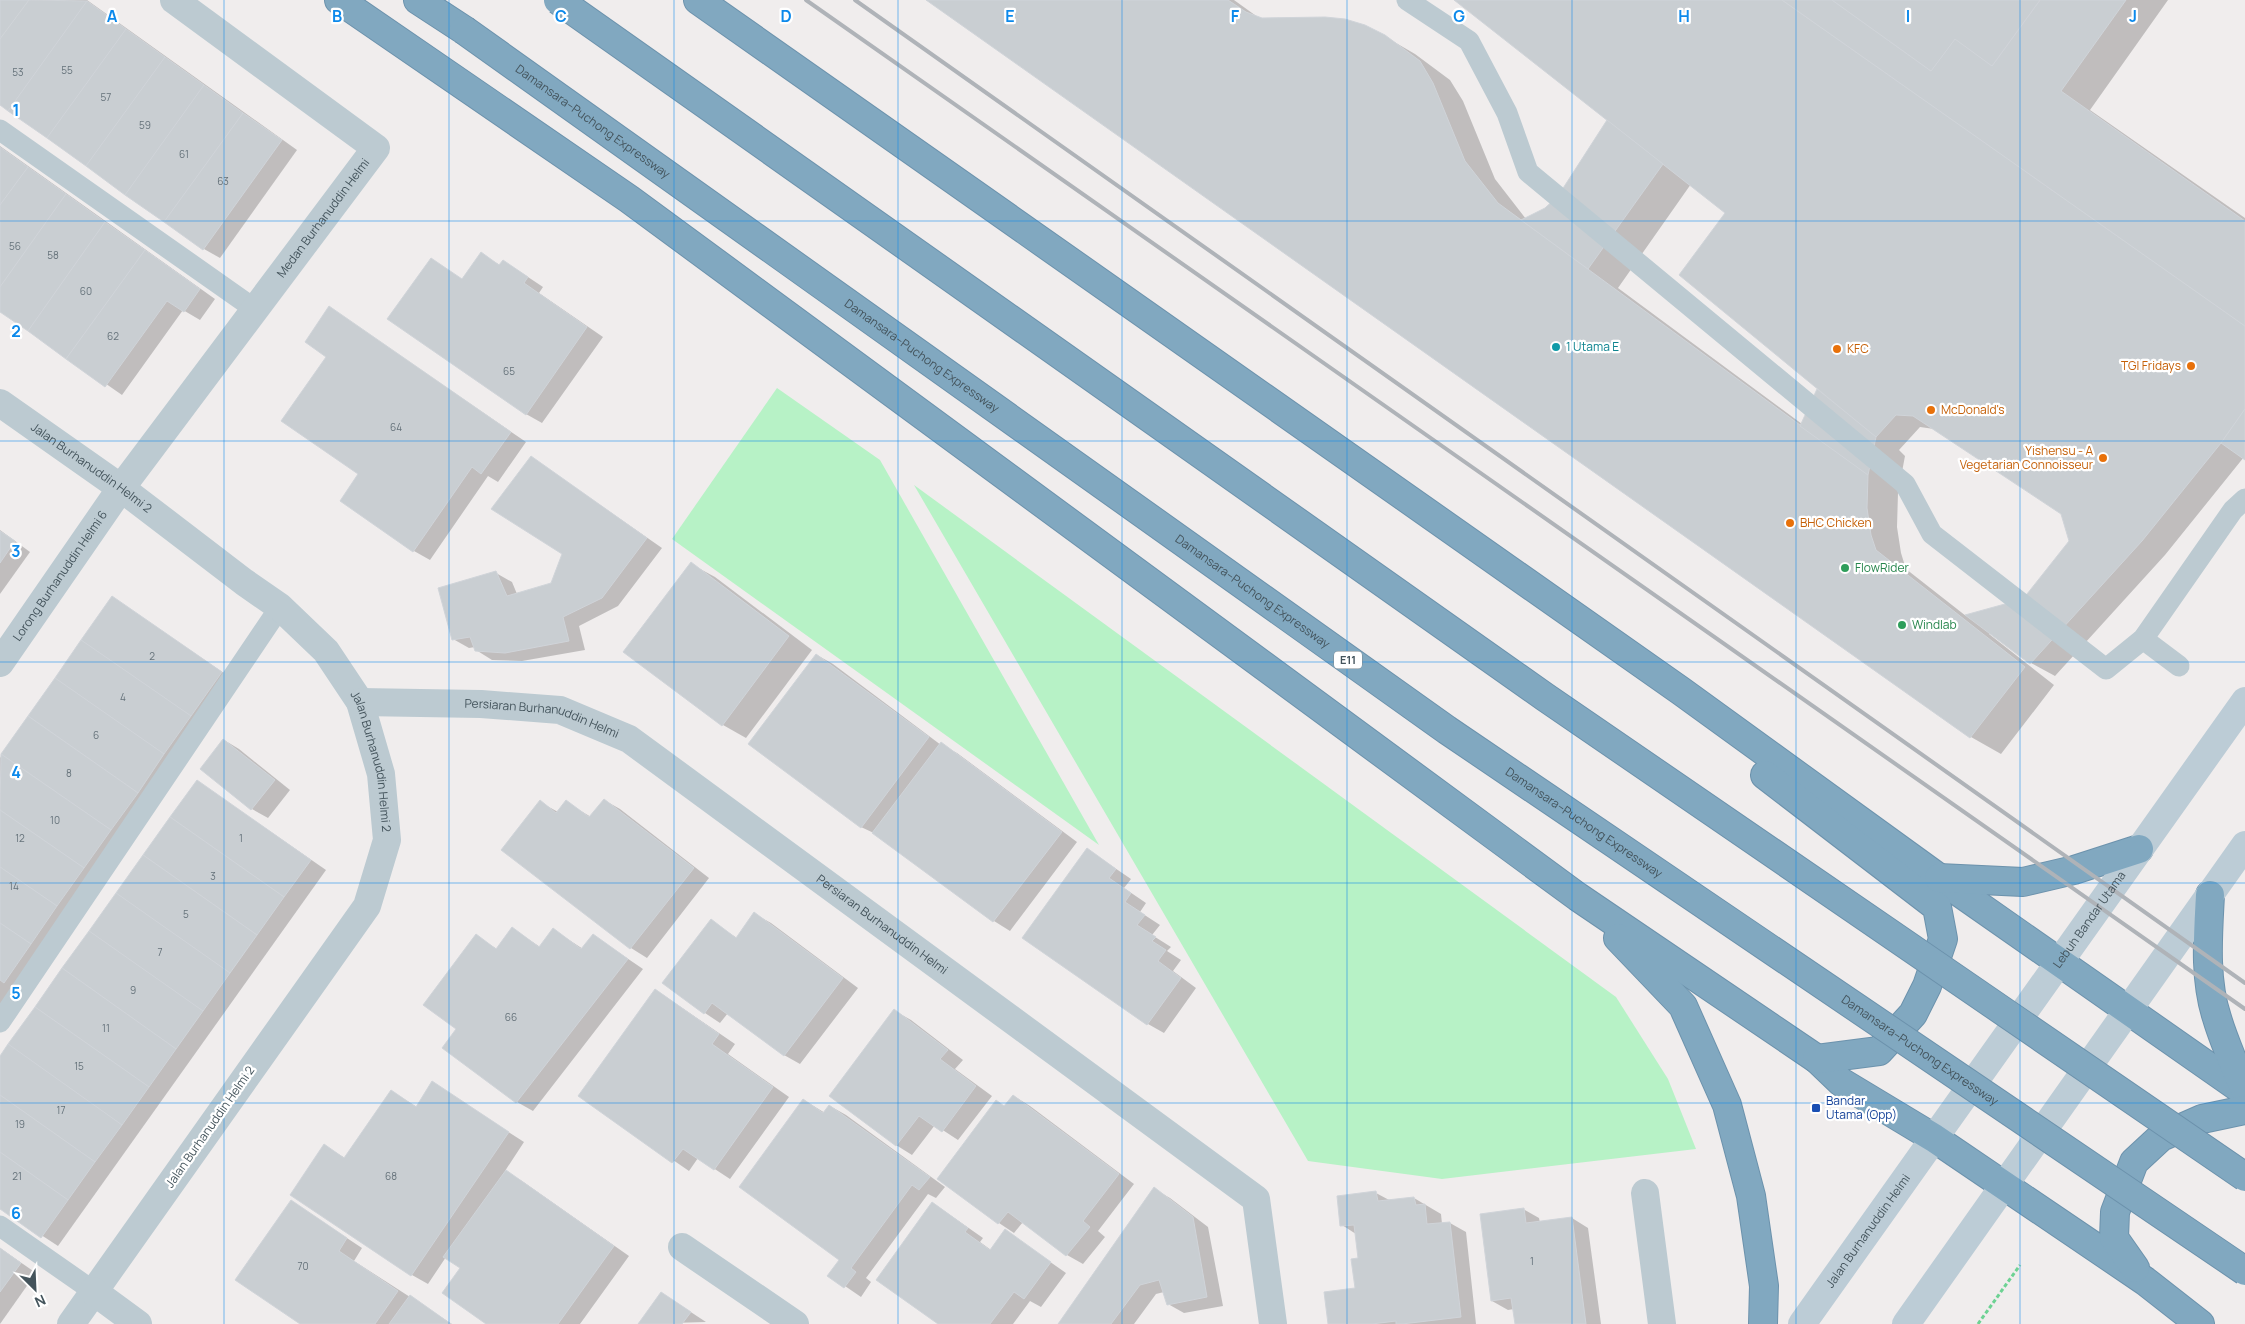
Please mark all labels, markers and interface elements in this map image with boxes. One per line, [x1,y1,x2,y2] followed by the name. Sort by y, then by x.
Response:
[107,5,118,27] text: A
[332,5,342,27] text: B
[555,5,567,27] text: C
[780,5,792,27] text: D
[1005,5,1015,27] text: E
[1231,5,1240,27] text: F
[1453,5,1465,27] text: G
[1678,5,1690,27] text: H
[1906,5,1910,27] text: I
[2129,5,2137,27] text: J
[512,60,674,183] street label: Damansara–Puchong Expressway
[61,63,73,77] house number: 55
[12,65,24,79] house number: 53
[101,90,111,104] house number: 57
[12,99,20,121] text: 1
[139,118,151,132] house number: 59
[179,147,189,161] house number: 61
[273,155,373,281] street label: Medan Burhanuddin Helmi
[217,174,229,188] house number: 63
[9,239,21,253] house number: 56
[47,248,59,262] house number: 58
[80,284,92,298] house number: 60
[841,295,1003,417] street label: Damansara–Puchong Expressway
[11,320,21,342] text: 2
[107,329,119,343] house number: 62
[1566,338,1619,355] place label: 1 Utama E
[1847,340,1869,357] place label: KFC
[1550,341,1562,353] marker: 1 Utama E
[1831,343,1843,355] marker: KFC
[2121,357,2181,374] place label: TGI Fridays
[2185,360,2197,372] marker: TGI Fridays
[503,364,515,378] house number: 65
[1941,401,2005,418] place label: McDonald's
[1925,404,1937,416] marker: McDonald's
[28,418,156,517] street label: Jalan Burhanuddin Helmi 2
[390,420,402,434] house number: 64
[1960,442,2094,473] place label: Yishensu - A Vegetarian Connoisseur
[2097,452,2109,464] marker: Yishensu - A Vegetarian Connoisseur
[9,507,111,644] street label: Lorong Burhanuddin Helmi 6
[1800,514,1872,531] place label: BHC Chicken
[1784,517,1796,529] marker: BHC Chicken
[1172,530,1334,652] street label: Damansara–Puchong Expressway
[11,540,21,562] text: 3
[1855,559,1909,576] place label: FlowRider
[1839,562,1851,574] marker: FlowRider
[1912,616,1957,633] place label: Windlab
[1896,619,1908,631] marker: Windlab
[149,649,155,663] house number: 2
[1334,652,1362,668] road number: E11
[347,687,395,833] street label: Jalan Burhanuddin Helmi 2
[120,690,126,704] house number: 4
[464,695,622,742] street label: Persiaran Burhanuddin Helmi
[93,728,99,742] house number: 6
[11,761,21,783] text: 4
[1502,763,1666,882] street label: Damansara–Puchong Expressway
[66,766,72,780] house number: 8
[50,813,60,827] house number: 10
[15,831,25,845] house number: 12
[239,831,243,845] house number: 1
[2049,868,2129,971] street label: Lebuh Bandar Utama
[210,869,216,883] house number: 3
[813,870,952,978] street label: Persiaran Burhanuddin Helmi
[9,879,19,893] house number: 14
[183,907,189,921] house number: 5
[157,945,163,959] house number: 7
[11,982,21,1004] text: 5
[130,983,136,997] house number: 9
[1838,991,2003,1110] street label: Damansara–Puchong Expressway
[505,1010,517,1024] house number: 66
[102,1021,110,1035] house number: 11
[74,1059,84,1073] house number: 15
[161,1062,258,1191] street label: Jalan Burhanuddin Helmi 2
[1826,1092,1897,1123] place label: Bandar Utama (Opp)
[1810,1102,1822,1114] marker: Bandar Utama (Opp)
[57,1103,65,1117] house number: 17
[15,1117,25,1131] house number: 19
[12,1169,22,1183] house number: 21
[385,1169,397,1183] house number: 68
[1821,1171,1914,1291] street label: Jalan Burhanuddin Helmi
[11,1202,21,1224] text: 6
[1530,1254,1534,1268] house number: 1
[297,1259,309,1273] house number: 70
[10,1264,60,1314] north arrow
[32,1291,49,1312] text: N

